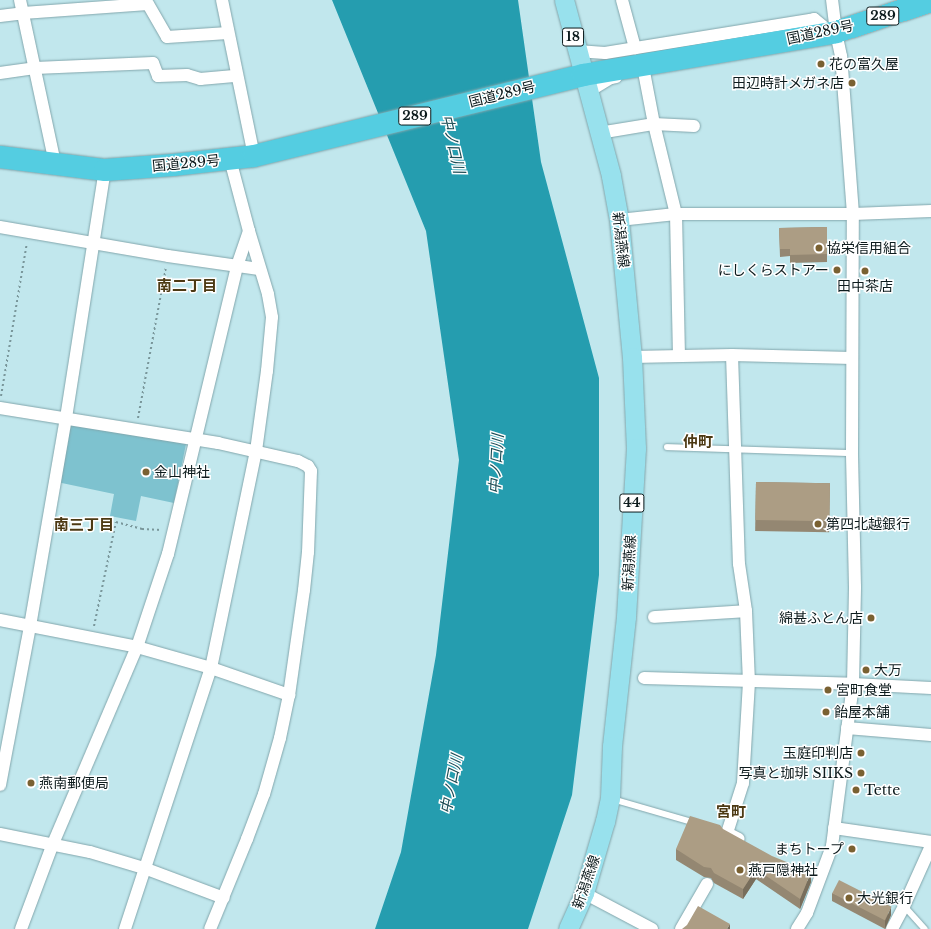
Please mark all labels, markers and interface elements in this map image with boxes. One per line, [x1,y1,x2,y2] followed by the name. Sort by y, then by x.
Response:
[866,5,900,27] road number: 289
[785,17,855,47] street label: 国道289号
[562,26,584,48] road number: 18
[829,56,899,72] place label: 花の富久屋
[816,59,826,69] marker: 花の富久屋
[732,75,844,91] place label: 田辺時計メガネ店
[467,78,537,110] street label: 国道289号
[847,78,857,88] marker: 田辺時計メガネ店
[398,105,432,127] road number: 289
[437,113,469,175] water label: 中ノ口川
[151,152,221,174] street label: 国道289号
[609,211,633,269] street label: 新潟燕線
[827,240,911,256] place label: 協栄信用組合
[814,243,824,253] marker: 協栄信用組合
[718,262,829,278] place label: にしくらストアー
[832,265,842,275] marker: にしくらストアー
[860,266,870,276] marker: 田中茶店
[157,277,217,295] district label: 南二丁目
[837,278,893,294] place label: 田中茶店
[683,433,713,451] district label: 仲町
[485,434,507,494] water label: 中ノ口川
[154,464,210,480] place label: 金山神社
[141,467,151,477] marker: 金山神社
[619,492,645,514] road number: 44
[54,516,114,534] district label: 南三丁目
[826,516,910,532] place label: 第四北越銀行
[813,519,823,529] marker: 第四北越銀行
[619,535,639,591] street label: 新潟燕線
[779,610,863,626] place label: 綿甚ふとん店
[866,613,876,623] marker: 綿甚ふとん店
[874,662,902,678] place label: 大万
[861,665,871,675] marker: 大万
[836,682,892,698] place label: 宮町食堂
[823,685,833,695] marker: 宮町食堂
[834,704,890,720] place label: 飴屋本舗
[821,707,831,717] marker: 飴屋本舗
[783,745,853,761] place label: 玉庭印判店
[856,748,866,758] marker: 玉庭印判店
[436,753,466,815] water label: 中ノ口川
[738,765,853,781] place label: 写真と珈琲 SIIKS
[856,768,866,778] marker: 写真と珈琲 SIIKS
[39,775,109,791] place label: 燕南郵便局
[26,778,36,788] marker: 燕南郵便局
[864,782,900,798] place label: Tette
[851,785,861,795] marker: Tette
[716,803,746,821] district label: 宮町
[774,841,844,857] place label: まちトープ
[847,844,857,854] marker: まちトープ
[569,853,603,911] street label: 新潟燕線
[748,862,818,878] place label: 燕戸隠神社
[735,865,745,875] marker: 燕戸隠神社
[857,890,913,906] place label: 大光銀行
[844,893,854,903] marker: 大光銀行

